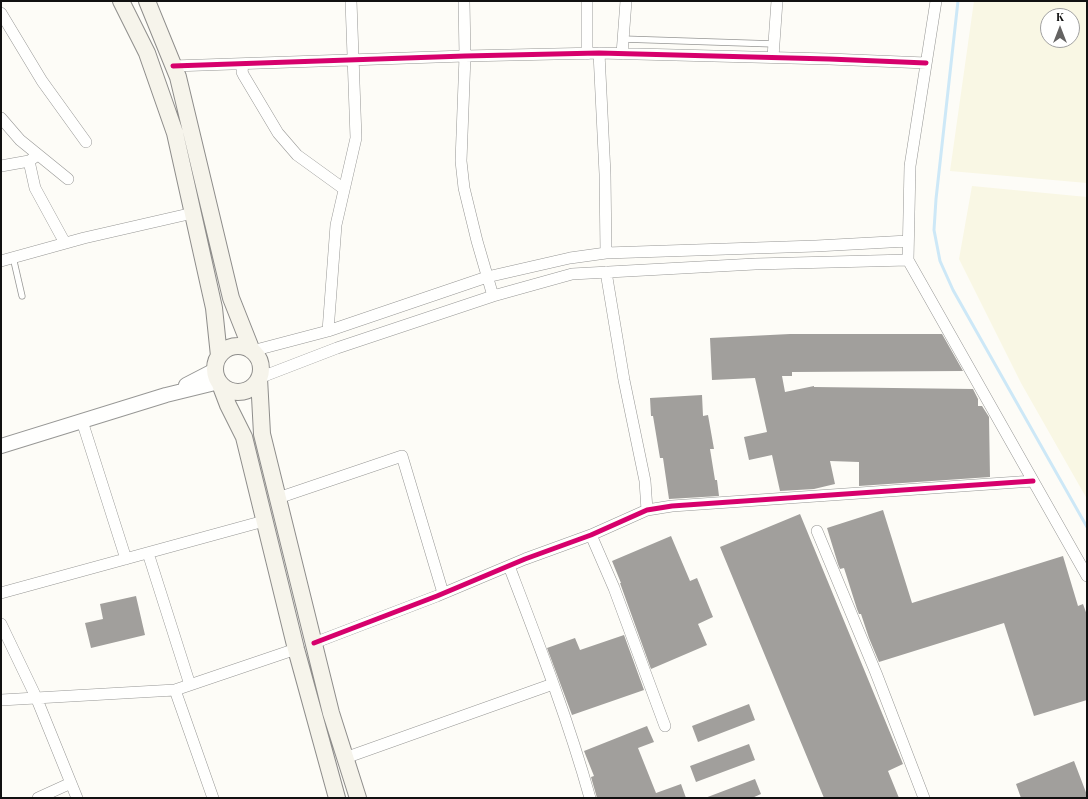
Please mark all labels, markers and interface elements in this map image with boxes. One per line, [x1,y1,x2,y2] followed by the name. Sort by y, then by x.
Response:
[1040,8,1080,48] north arrow
[1056,9,1064,24] text: K

